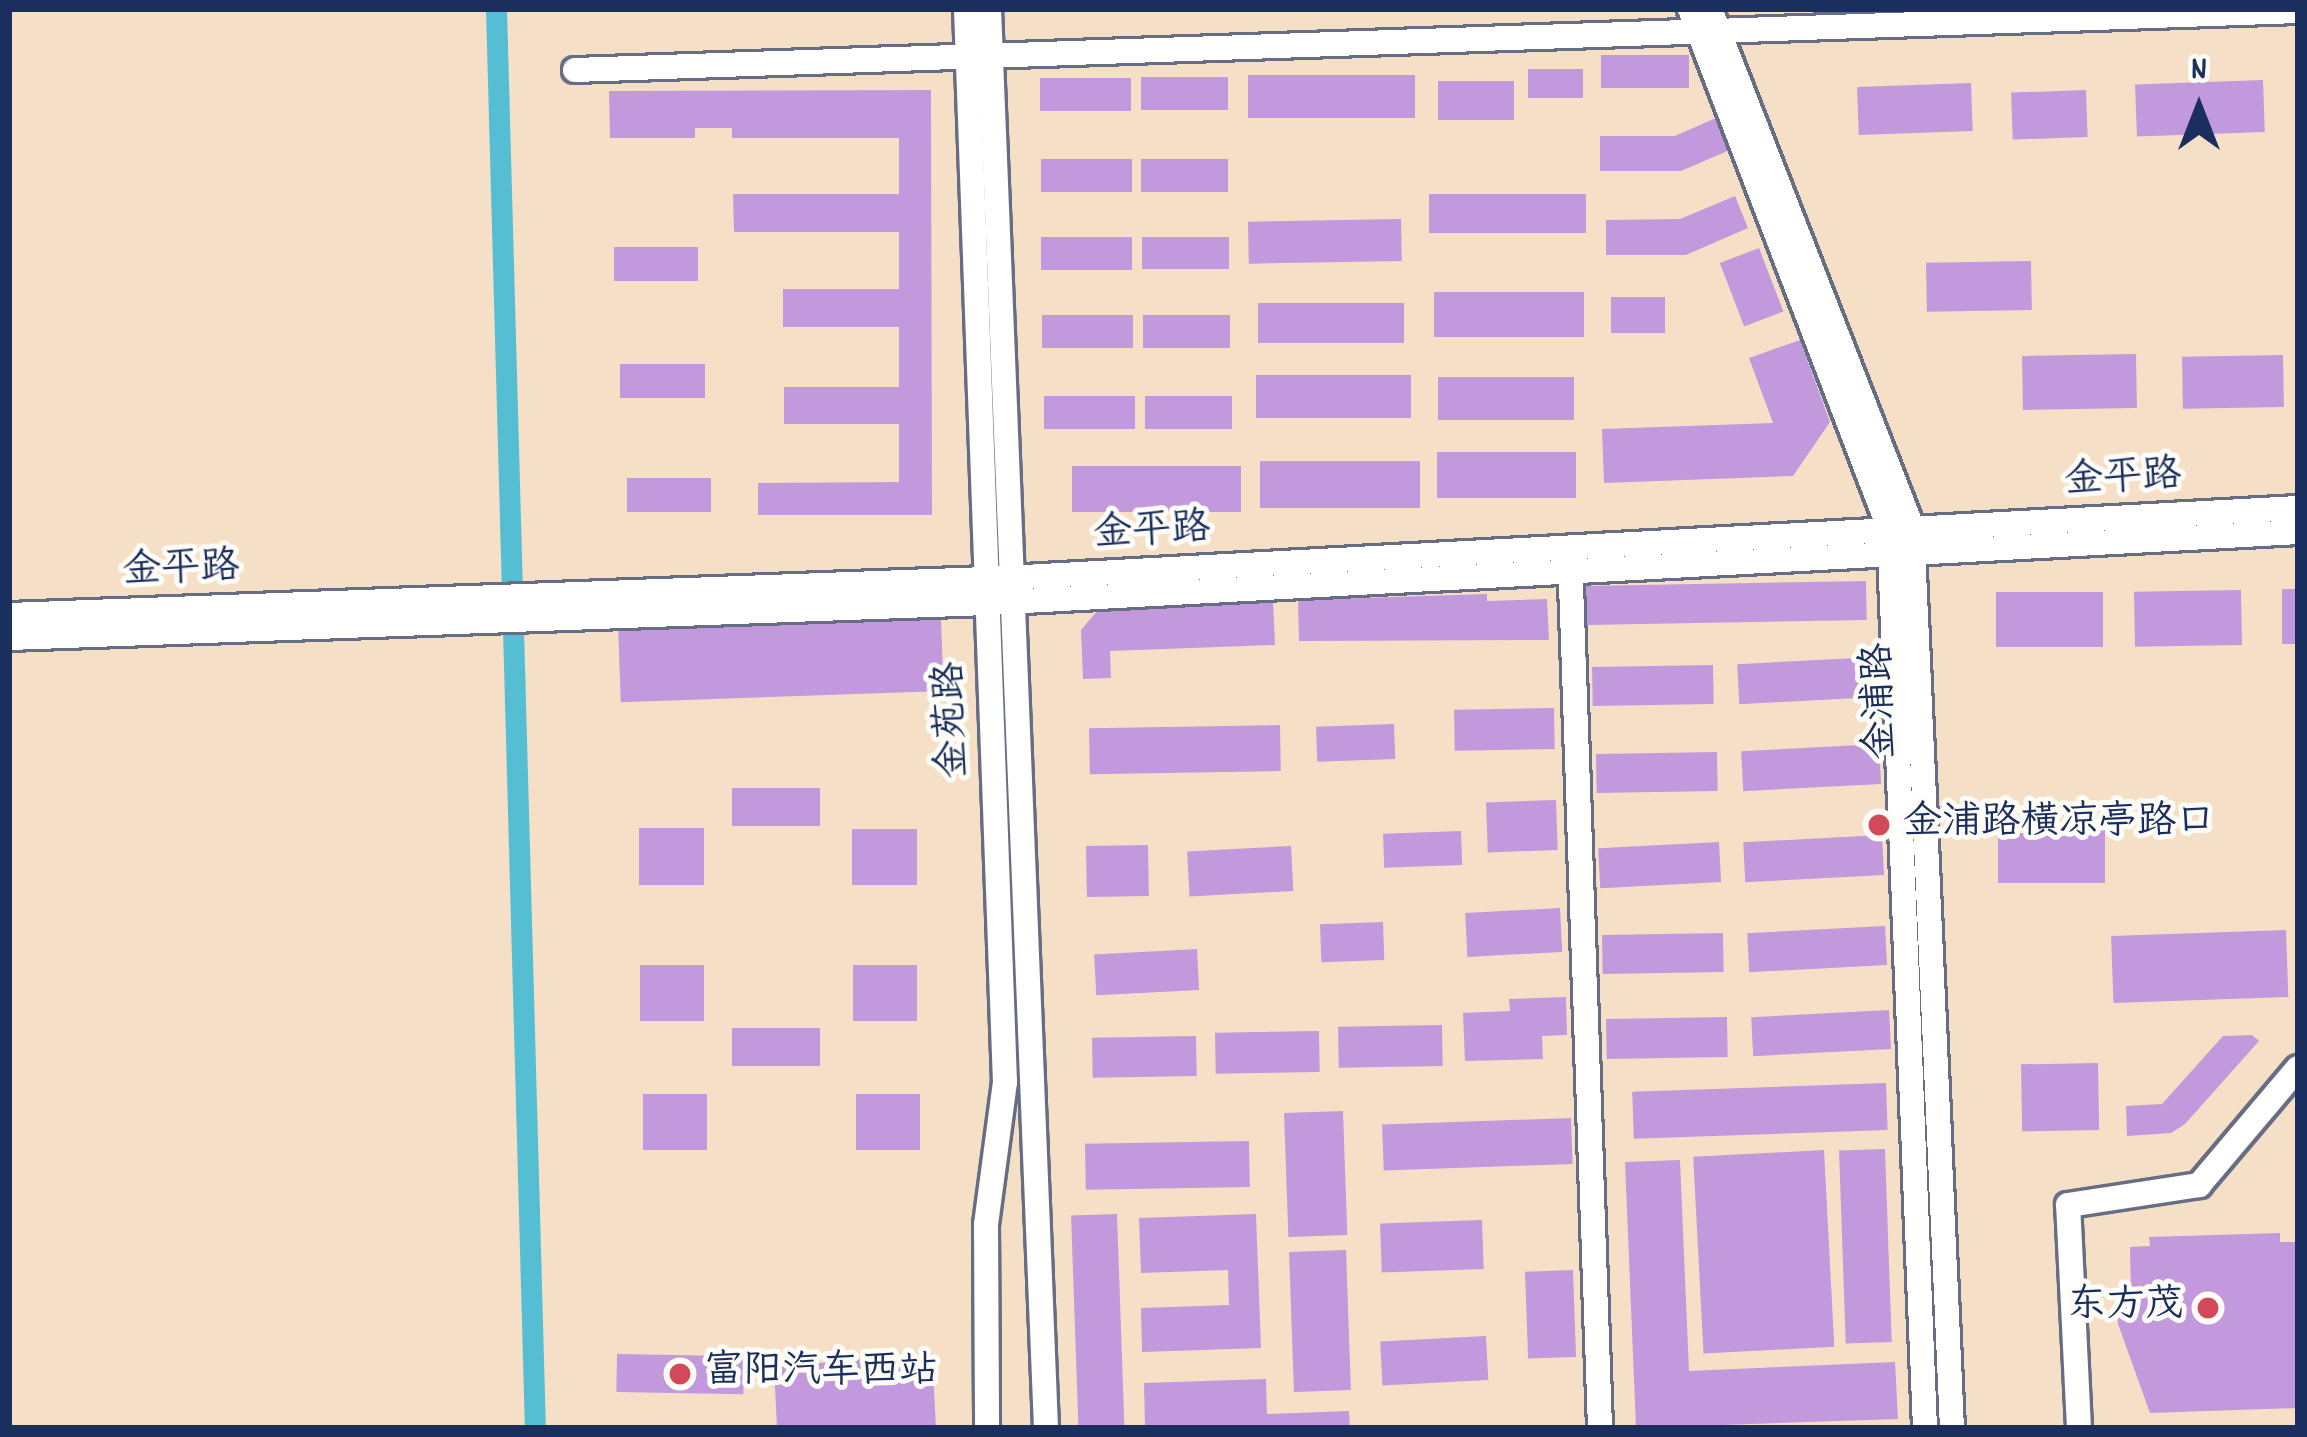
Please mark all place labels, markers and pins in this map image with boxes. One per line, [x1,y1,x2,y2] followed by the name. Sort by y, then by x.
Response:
[1903,802,2215,848] place label: 金浦路横凉亭路口
[1866,812,1892,838] marker: 金浦路横凉亭路口
[2067,1285,2184,1331] place label: 东方茂
[2195,1295,2221,1321] marker: 东方茂
[704,1351,938,1397] place label: 富阳汽车西站
[667,1361,693,1387] marker: 富阳汽车西站

